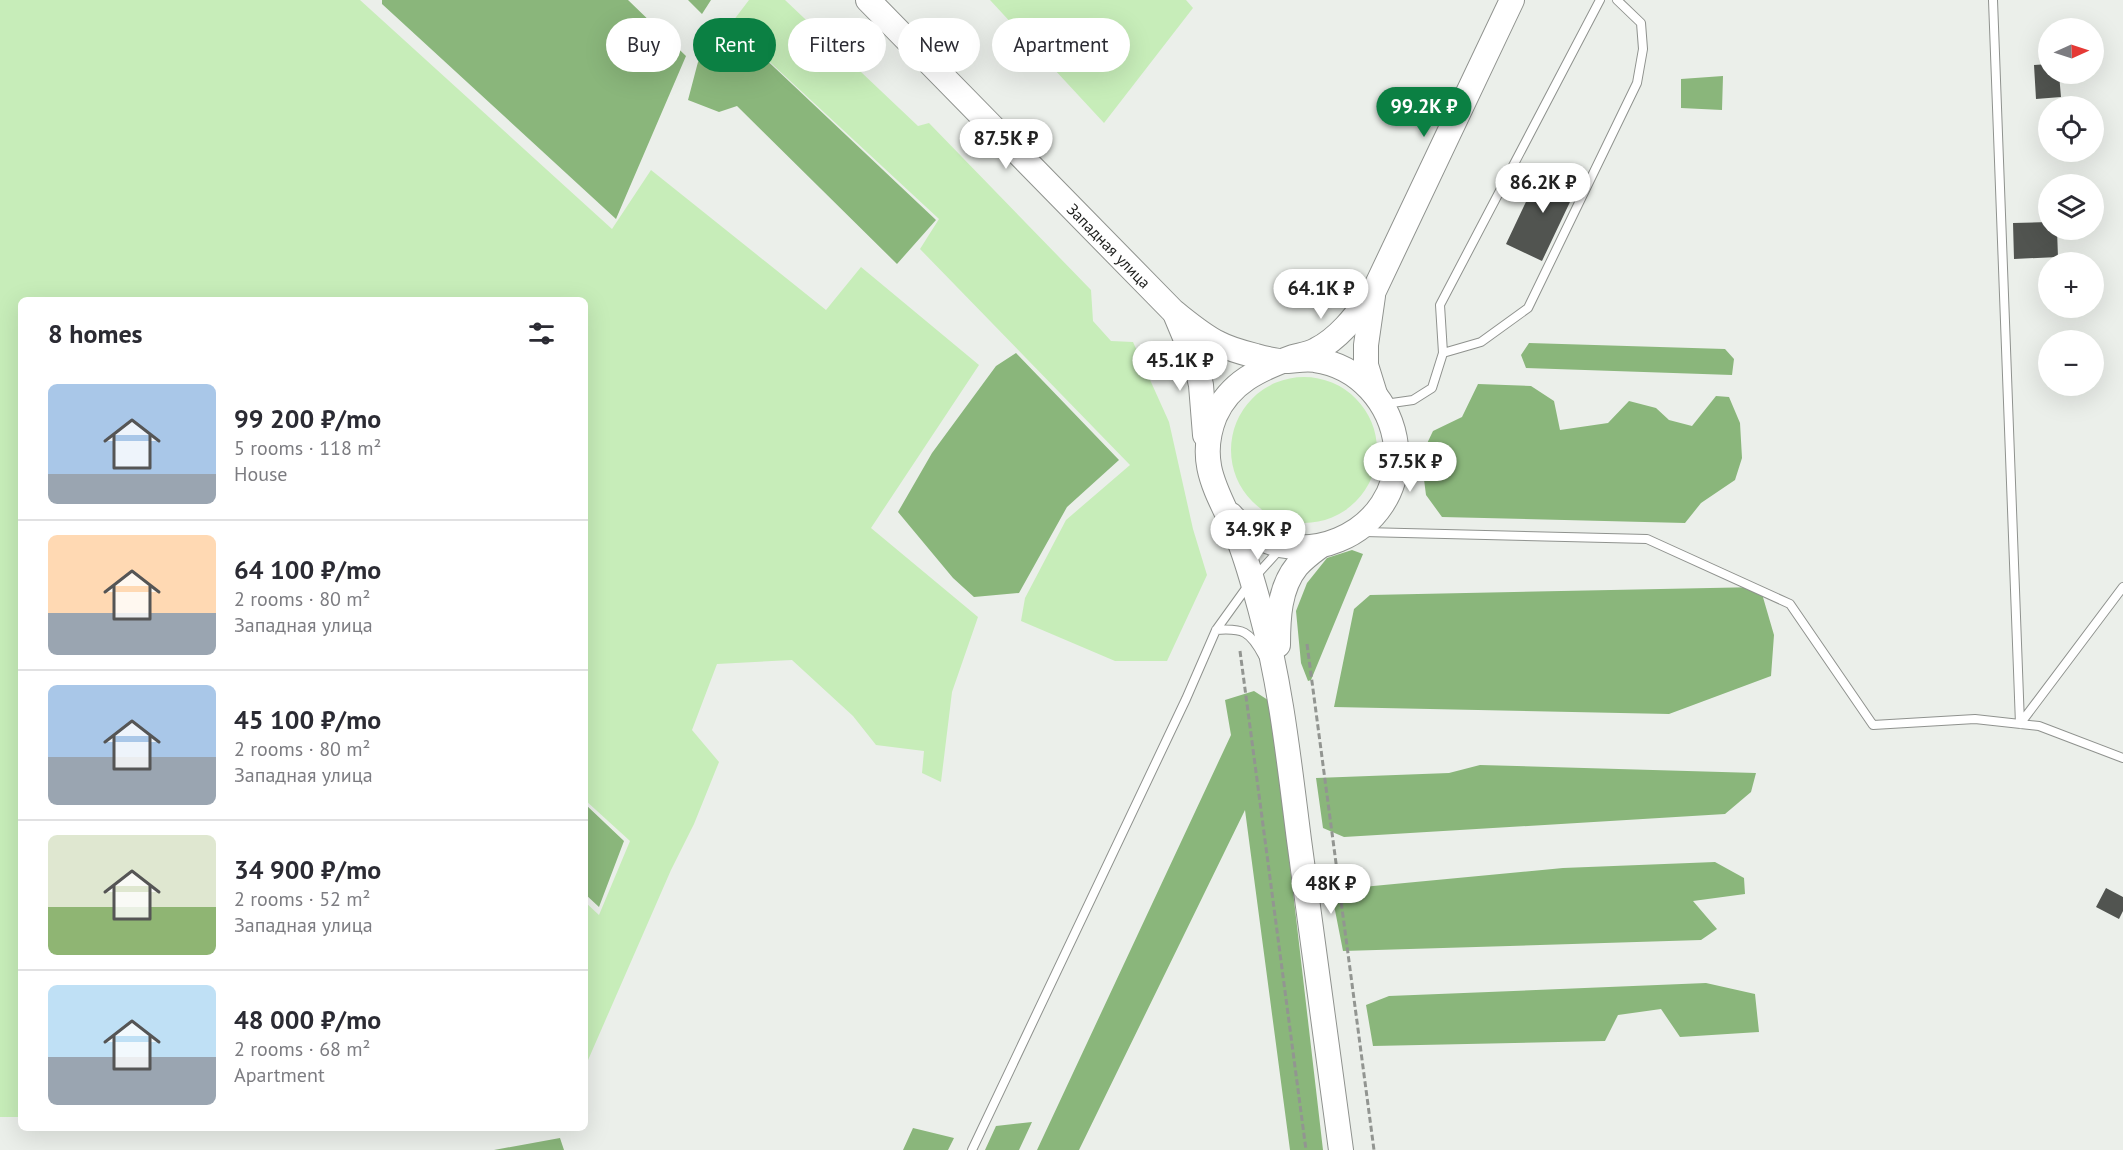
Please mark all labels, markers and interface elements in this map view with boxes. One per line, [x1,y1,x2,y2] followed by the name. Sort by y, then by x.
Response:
[606,18,681,72] chip: Buy
[693,18,776,72] chip: Rent
[788,18,886,72] chip: Filters
[898,18,980,72] chip: New
[992,18,1130,72] chip: Apartment
[2038,18,2104,84] north arrow
[2038,18,2104,396] map controls
[1369,87,1479,138] pin: 99.2K ₽
[1390,93,1458,119] text: 99.2K ₽
[2038,96,2104,162] button: locate
[951,119,1061,170] pin: 87.5K ₽
[974,125,1038,151] text: 87.5K ₽
[1488,163,1598,214] pin: 86.2K ₽
[1509,169,1577,195] text: 86.2K ₽
[2038,174,2104,240] button: layers
[1063,199,1155,292] street label: Западная улица
[2038,252,2104,318] button: +
[1266,269,1376,320] pin: 64.1K ₽
[1287,275,1355,301] text: 64.1K ₽
[48,317,143,350] text: 8 homes
[525,317,558,350] icon: filters
[2038,330,2104,396] button: −
[1125,341,1235,392] pin: 45.1K ₽
[1146,347,1214,373] text: 45.1K ₽
[234,402,381,435] text: 99 200 ₽/mo
[96,408,168,480] icon: home
[234,435,381,461] text: 5 rooms · 118 m²
[1355,442,1465,493] pin: 57.5K ₽
[1378,448,1442,474] text: 57.5K ₽
[234,461,288,487] text: House
[1203,510,1313,561] pin: 34.9K ₽
[1224,516,1292,542] text: 34.9K ₽
[234,553,381,586] text: 64 100 ₽/mo
[96,559,168,631] icon: home
[234,586,370,612] text: 2 rooms · 80 m²
[234,612,373,638] text: Западная улица
[234,703,381,736] text: 45 100 ₽/mo
[96,709,168,781] icon: home
[234,736,370,762] text: 2 rooms · 80 m²
[234,762,373,788] text: Западная улица
[234,853,381,886] text: 34 900 ₽/mo
[96,859,168,931] icon: home
[1289,864,1373,915] pin: 48K ₽
[1306,870,1356,896] text: 48K ₽
[234,886,370,912] text: 2 rooms · 52 m²
[234,912,373,938] text: Западная улица
[234,1003,381,1036] text: 48 000 ₽/mo
[96,1009,168,1081] icon: home
[234,1036,370,1062] text: 2 rooms · 68 m²
[234,1062,325,1088] text: Apartment

